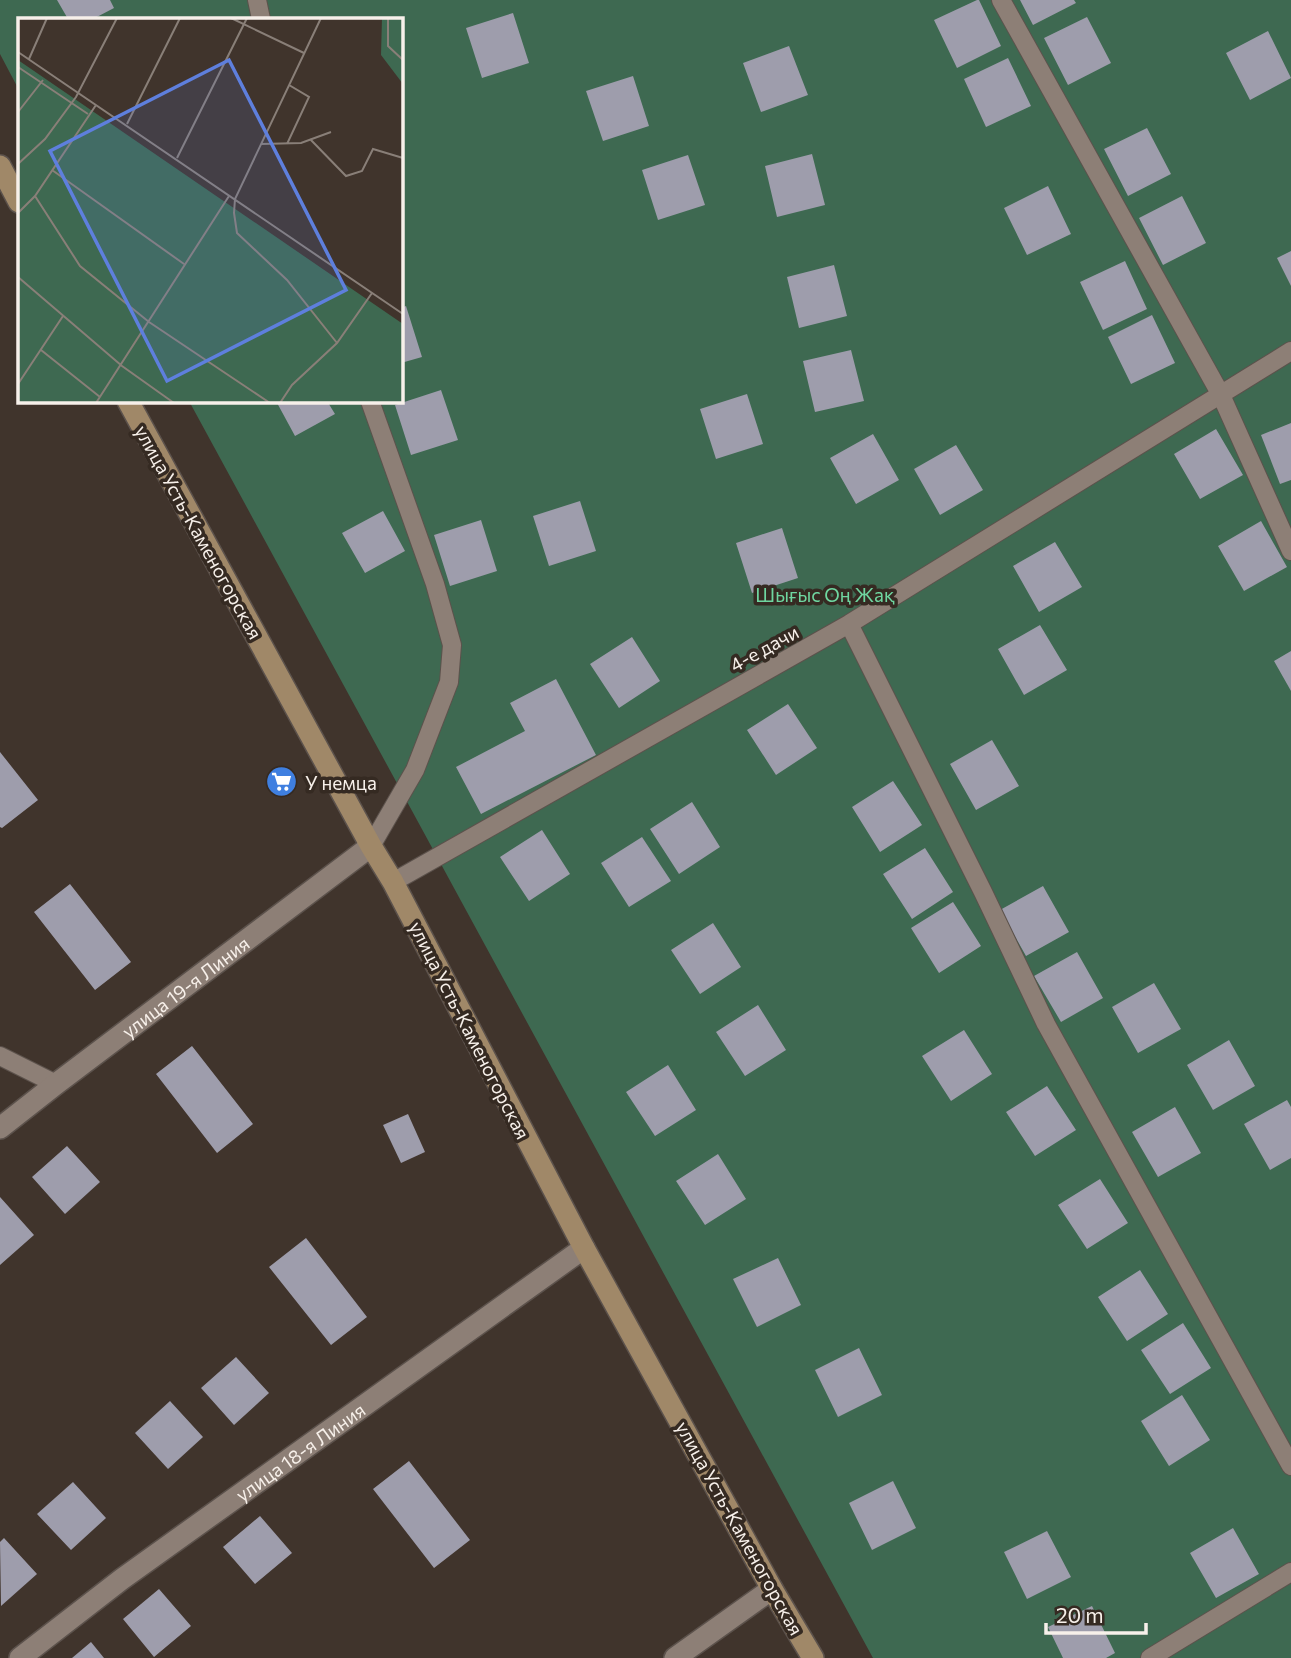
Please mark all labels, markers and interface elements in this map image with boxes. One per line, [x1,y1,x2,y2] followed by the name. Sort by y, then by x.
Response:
[18,18,402,402] inset map
[130,421,268,643] street label: улица Усть-Каменогорская
[755,583,895,606] park label: Шығыс Оң Жақ
[726,620,802,676] street label: 4-е дачи
[265,765,299,799] supermarket icon: У немца
[305,771,377,794] place label: У немца
[405,917,535,1143] street label: улица Усть-Каменогорская
[117,931,253,1042] street label: улица 19-я Линия
[231,1397,369,1506] street label: улица 18-я Линия
[671,1417,809,1639] street label: улица Усть-Каменогорская
[1046,1592,1146,1636] scale bar
[1056,1602,1104,1627] text: 20 m

